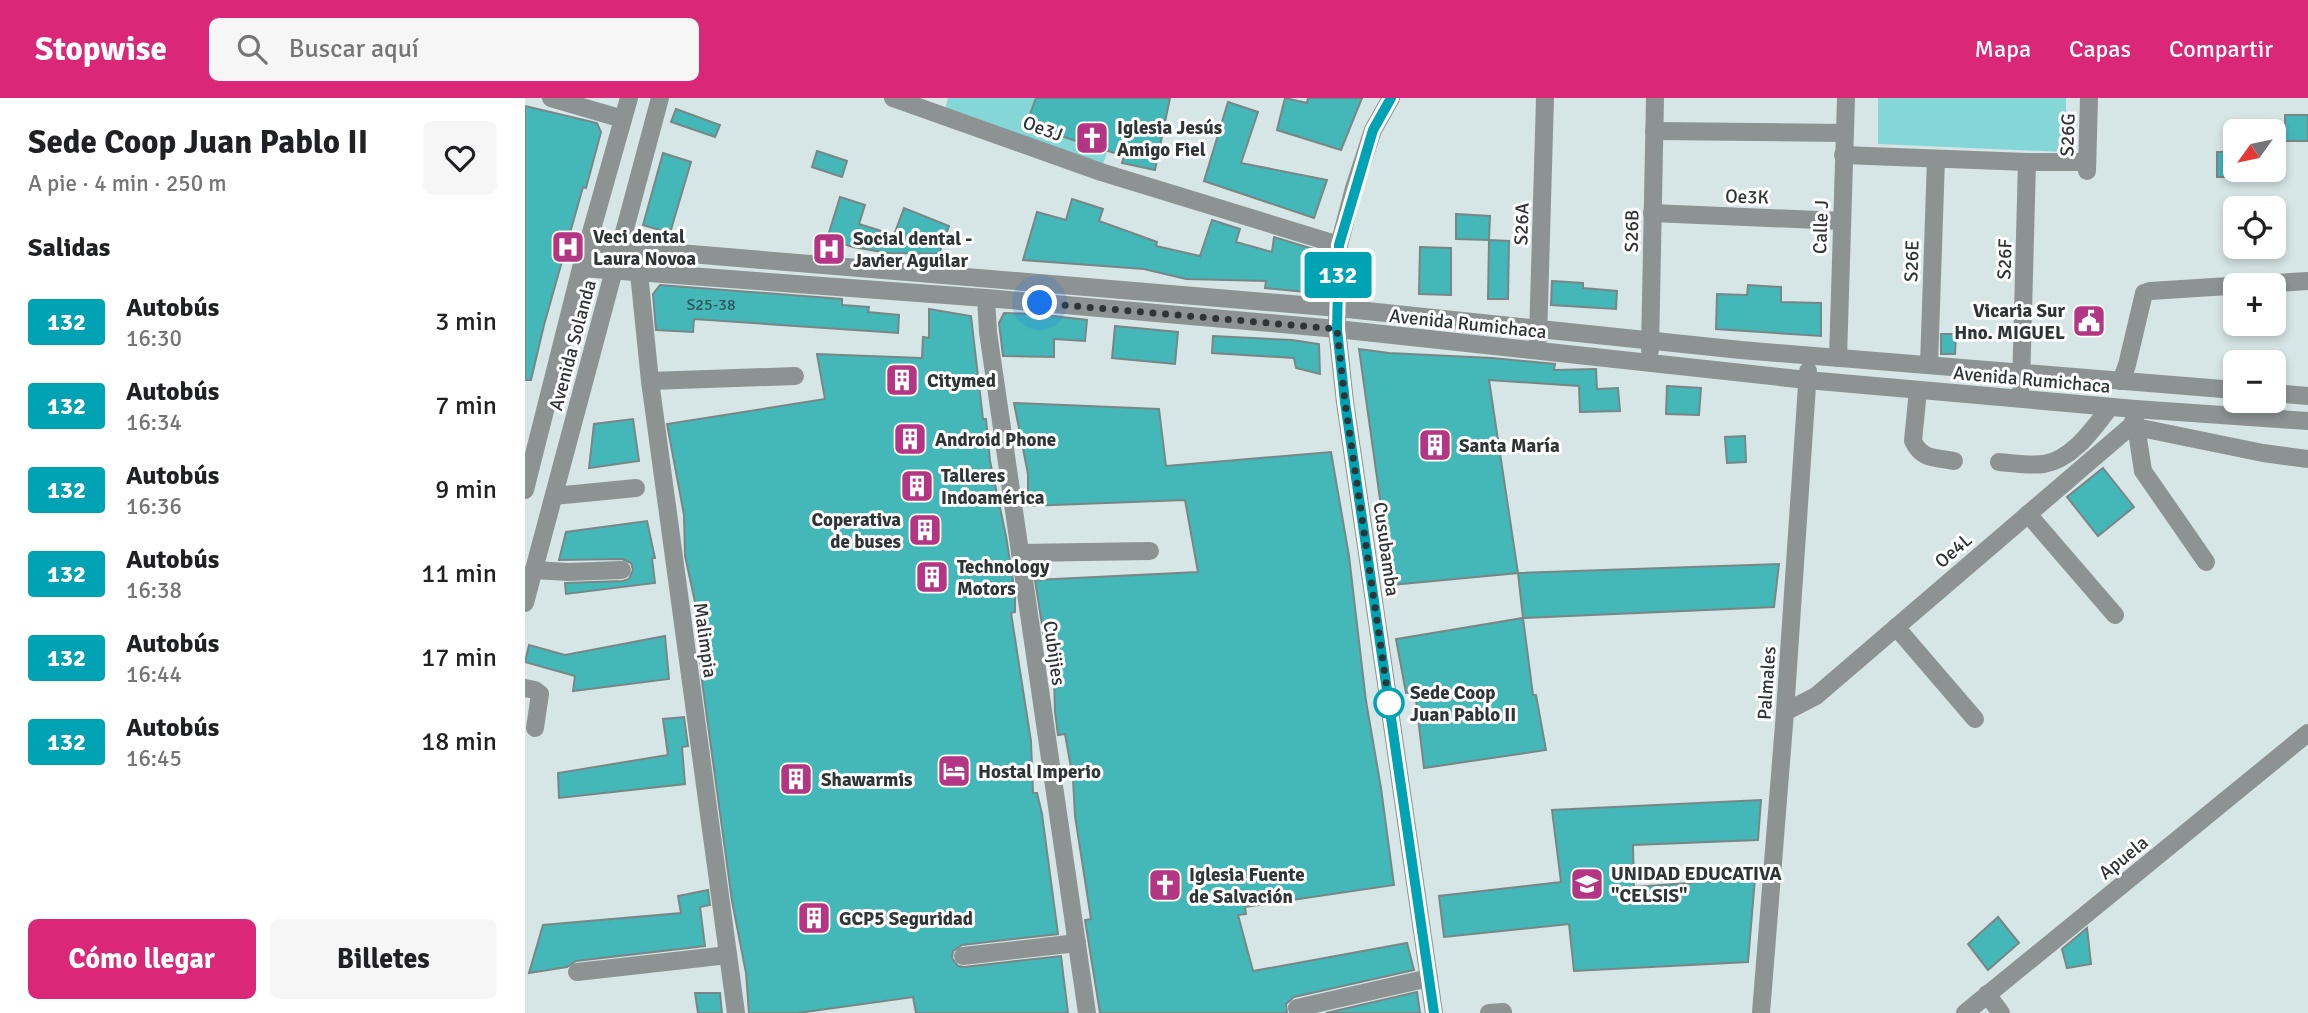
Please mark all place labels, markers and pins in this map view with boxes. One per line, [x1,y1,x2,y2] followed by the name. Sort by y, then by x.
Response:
[1117,116,1222,162] place label: Iglesia Jesús Amigo Fiel
[1073,119,1111,157] church icon: Iglesia Jesús Amigo Fiel
[593,225,696,271] place label: Veci dental Laura Novoa
[853,227,972,273] place label: Social dental - Javier Aguilar
[549,228,587,266] hospital icon: Veci dental Laura Novoa
[810,230,848,268] hospital icon: Social dental - Javier Aguilar
[1954,299,2065,345] place label: Vicaria Sur Hno. MIGUEL
[2070,302,2108,340] public building icon: Vicaria Sur Hno. MIGUEL
[883,361,921,399] building icon: Citymed
[927,369,996,393] place label: Citymed
[891,420,929,458] building icon: Android Phone
[1416,426,1454,464] building icon: Santa María
[935,428,1056,452] place label: Android Phone
[1459,434,1560,458] place label: Santa María
[941,464,1045,510] place label: Talleres Indoamérica
[898,467,936,505] building icon: Talleres Indoamérica
[812,508,901,554] place label: Coperativa de buses
[906,511,944,549] building icon: Coperativa de buses
[957,555,1050,601] place label: Technology Motors
[913,558,951,596] building icon: Technology Motors
[1410,681,1516,727] place label: Sede Coop Juan Pablo II
[1374,688,1404,718] marker: Sede Coop Juan Pablo II
[935,752,973,790] hotel icon: Hostal Imperio
[777,760,815,798] building icon: Shawarmis
[978,760,1101,784] place label: Hostal Imperio
[821,768,913,792] place label: Shawarmis
[1611,862,1782,908] place label: UNIDAD EDUCATIVA "CELSIS"
[1189,863,1305,909] place label: Iglesia Fuente de Salvación
[1568,865,1606,903] school or university icon: UNIDAD EDUCATIVA "CELSIS"
[1146,866,1184,904] church icon: Iglesia Fuente de Salvación
[795,899,833,937] building icon: GCP5 Seguridad
[839,907,973,931] place label: GCP5 Seguridad

